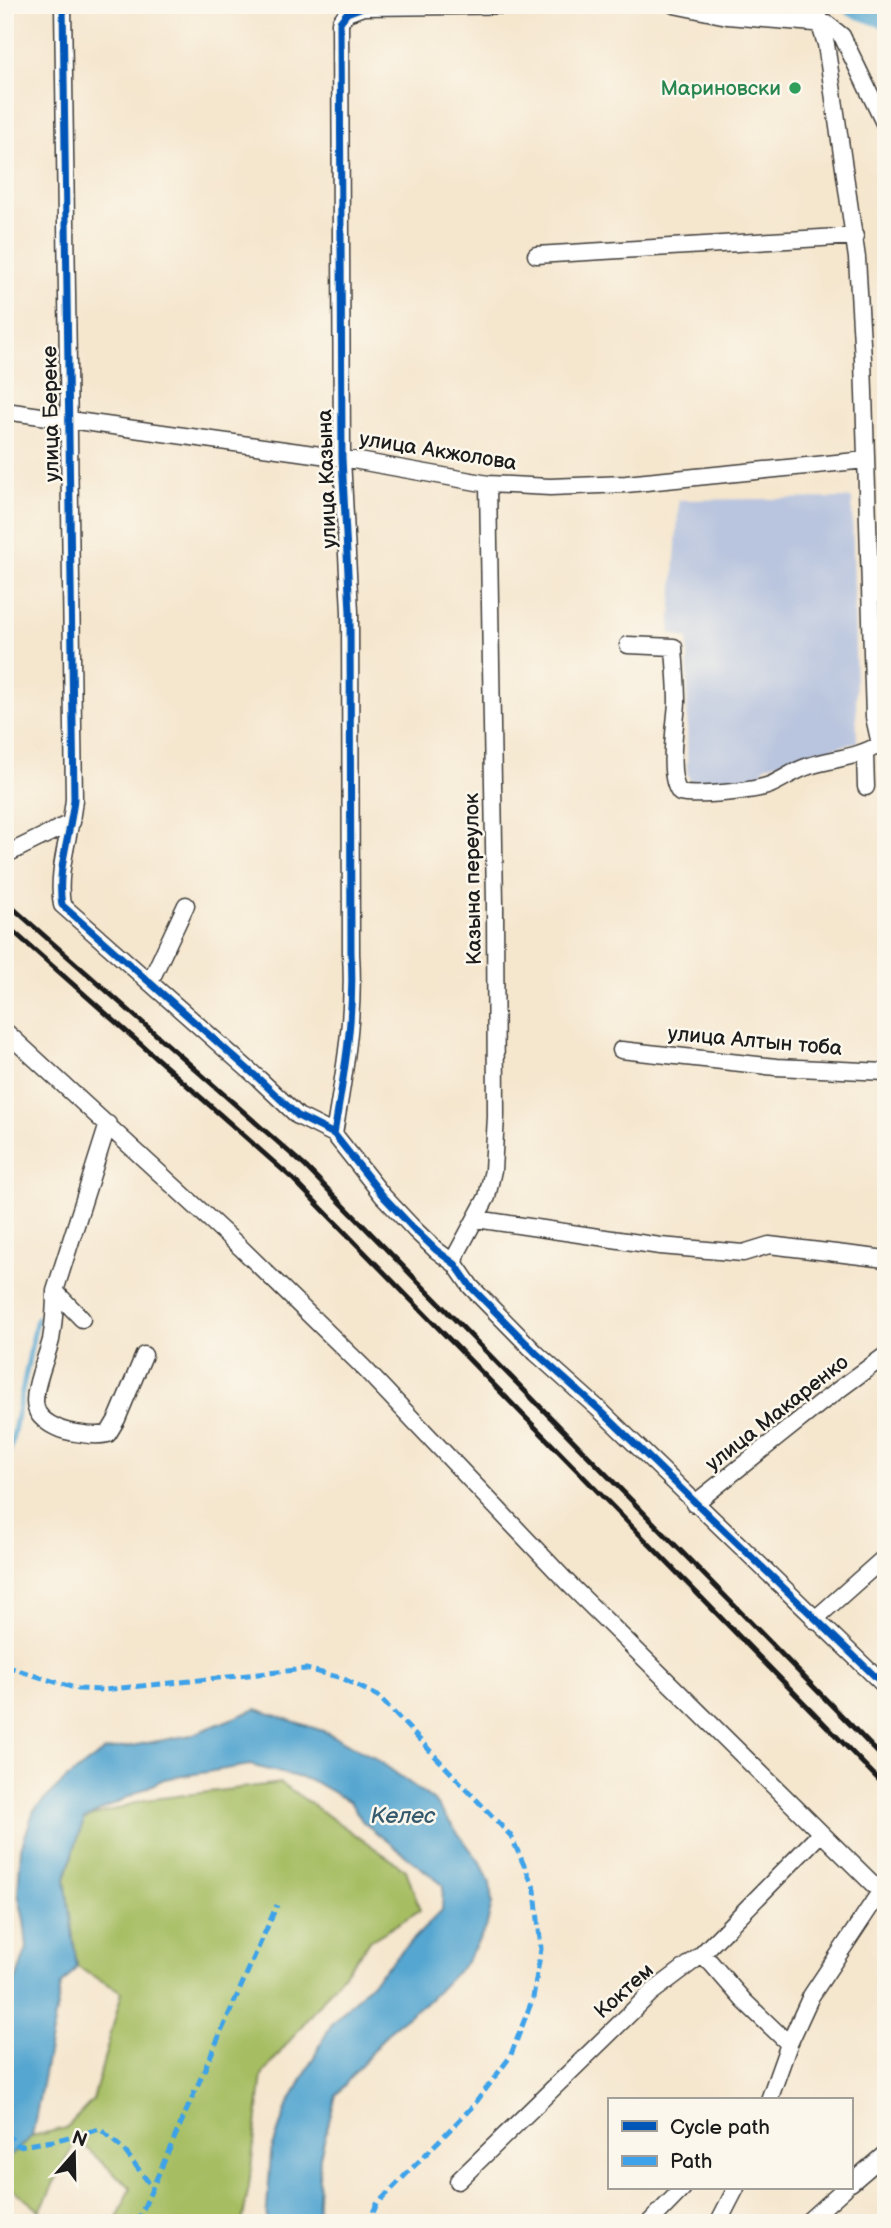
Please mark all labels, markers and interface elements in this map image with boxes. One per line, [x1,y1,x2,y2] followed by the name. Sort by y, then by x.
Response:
[660,76,781,101] place label: Мариновски
[787,80,803,96] marker: Мариновски
[37,345,65,482] street label: улица Береке
[312,408,342,549] street label: улица Казына
[358,426,519,476] street label: улица Акжолова
[459,793,487,965] street label: Казына переулок
[667,1021,844,1061] street label: улица Алтын тоба
[701,1350,853,1476] street label: улица Макаренко
[371,1802,436,1830] water label: Келес
[589,1958,659,2024] street label: Коктем
[608,2098,852,2190] legend
[670,2115,770,2140] text: Cycle path
[38,2120,108,2190] north arrow
[69,2126,90,2153] text: N
[670,2149,712,2174] text: Path

